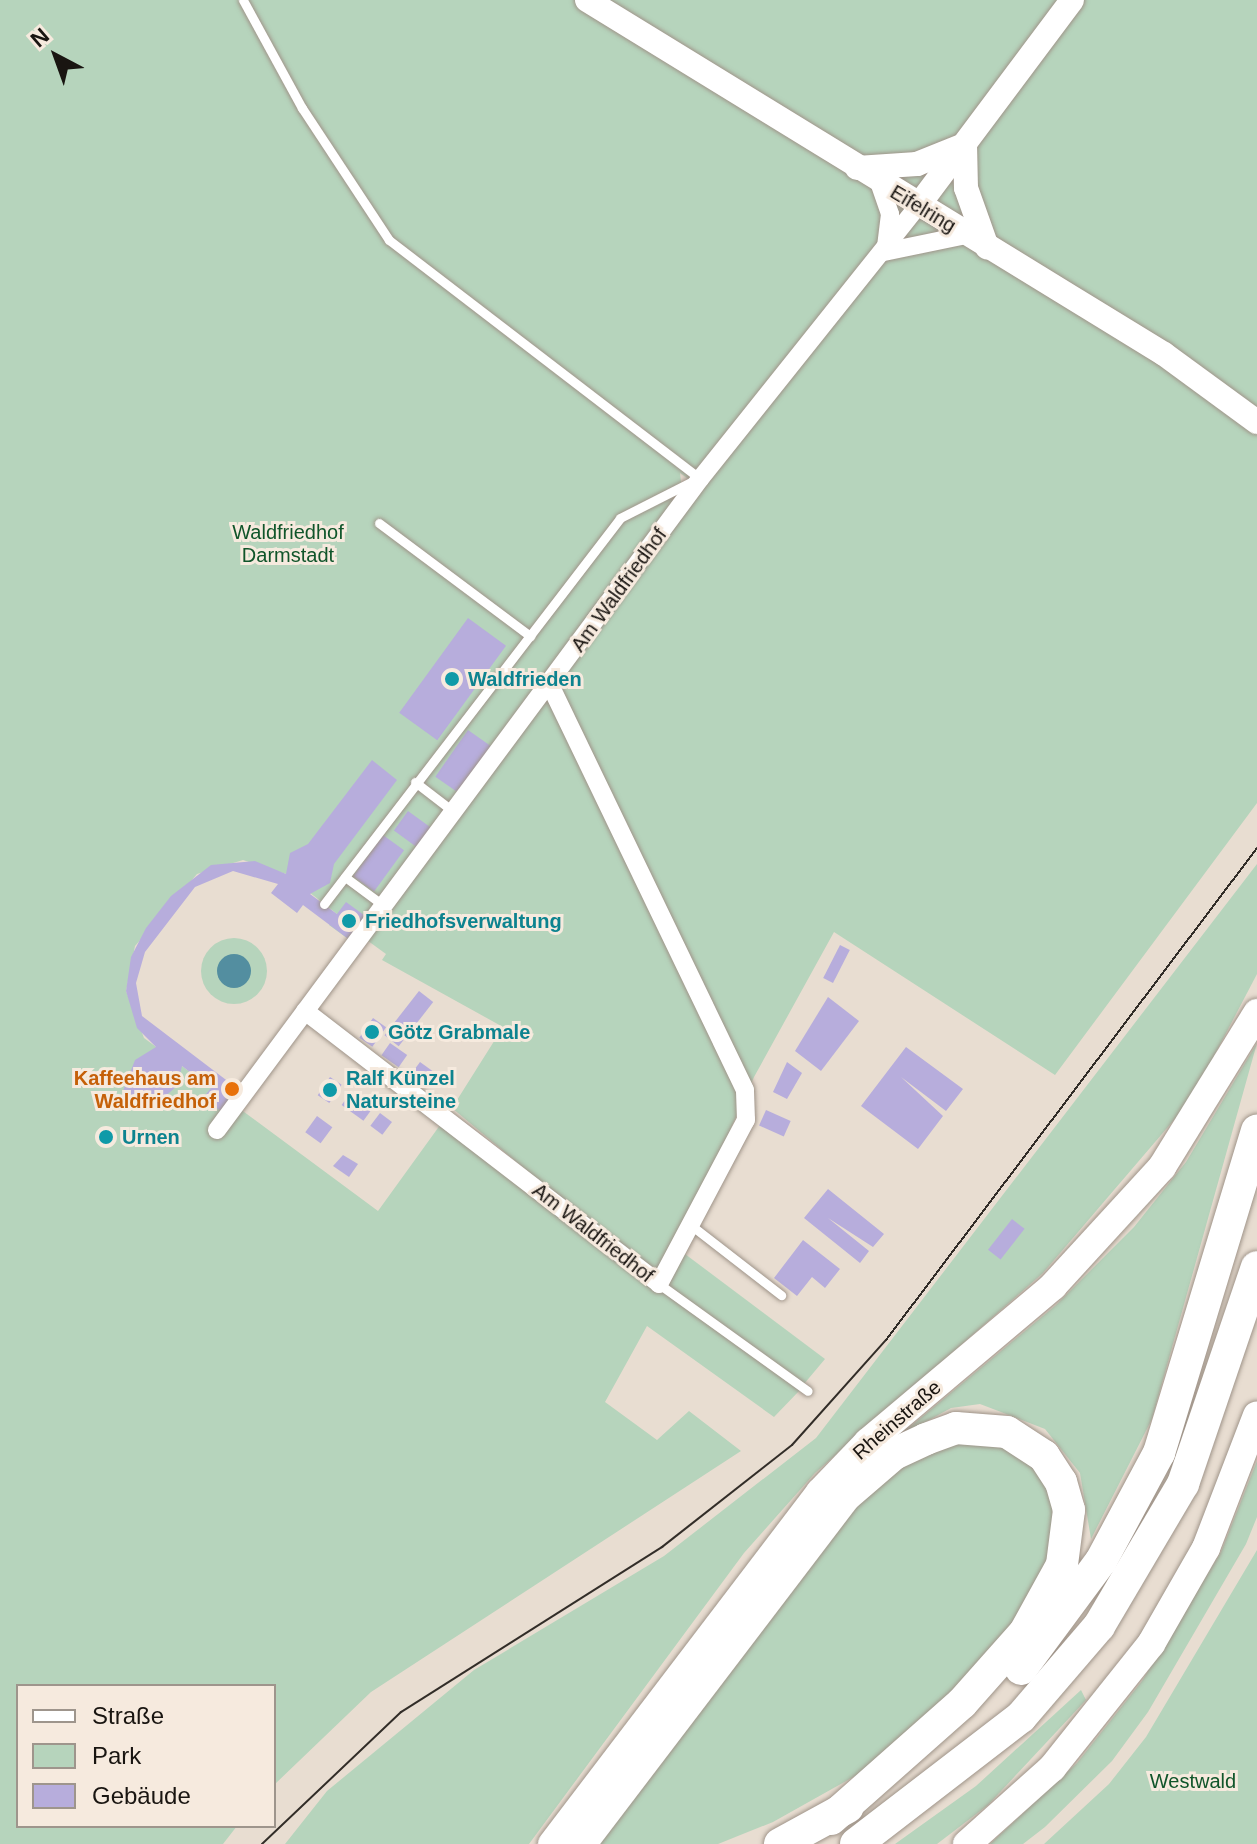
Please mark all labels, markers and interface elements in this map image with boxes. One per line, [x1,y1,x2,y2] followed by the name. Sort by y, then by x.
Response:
[16,16,96,96] north arrow
[26,23,54,52] text: N
[886,180,960,238] street label: Eifelring
[232,521,344,568] park label: Waldfriedhof Darmstadt
[566,523,672,657] street label: Am Waldfriedhof
[468,667,582,691] place label: Waldfrieden
[443,670,461,688] marker: Waldfrieden
[365,909,562,933] place label: Friedhofsverwaltung
[340,912,358,930] marker: Friedhofsverwaltung
[388,1020,530,1044] place label: Götz Grabmale
[363,1023,381,1041] marker: Götz Grabmale
[74,1066,216,1113] place label: Kaffeehaus am Waldfriedhof
[346,1066,456,1113] place label: Ralf Künzel Natursteine
[223,1080,241,1098] marker: Kaffeehaus am Waldfriedhof
[321,1081,339,1099] marker: Ralf Künzel Natursteine
[122,1125,180,1149] place label: Urnen
[97,1128,115,1146] marker: Urnen
[528,1178,658,1288] street label: Am Waldfriedhof
[848,1375,946,1465] street label: Rheinstraße
[16,1684,276,1828] legend
[92,1702,164,1729] text: Straße
[92,1742,141,1769] text: Park
[1150,1769,1236,1793] park label: Westwald
[92,1782,191,1809] text: Gebäude

